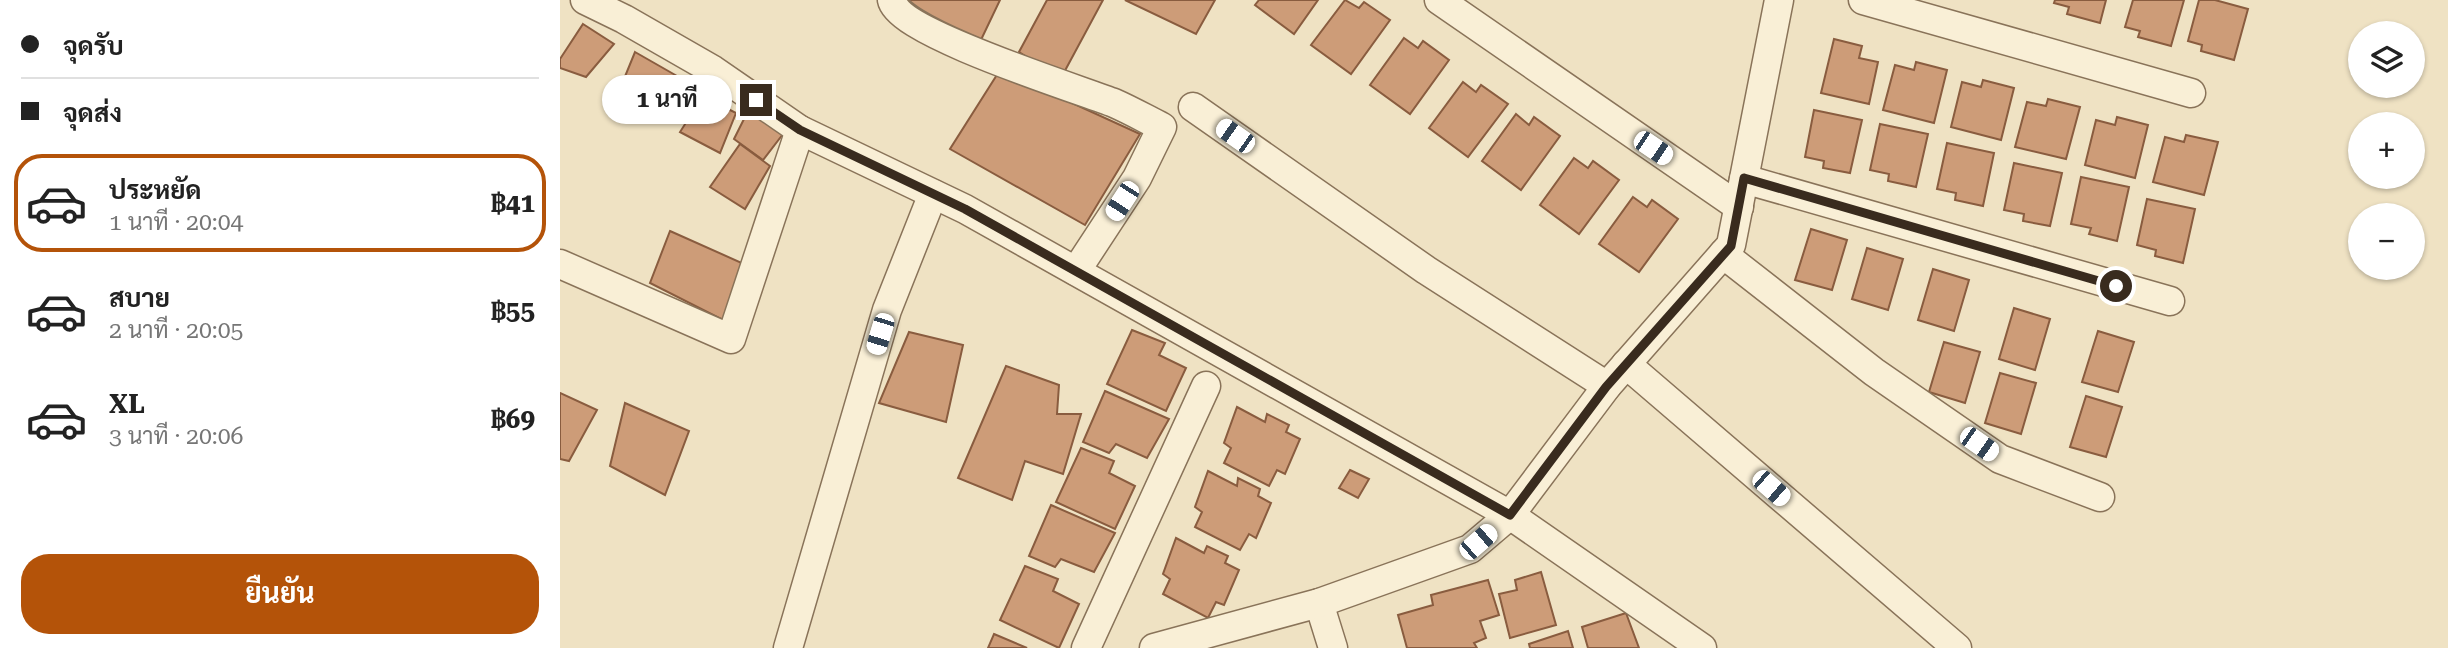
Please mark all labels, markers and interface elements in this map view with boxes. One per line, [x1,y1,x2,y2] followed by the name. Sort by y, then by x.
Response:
[2348,21,2425,280] map controls
[2348,21,2425,98] button: layers
[63,31,124,61] text: จุดรับ
[602,76,732,124] callout: 1 นาที
[740,84,772,116] route end
[637,86,697,113] text: 1 นาที
[63,98,122,128] text: จุดส่ง
[2348,112,2425,189] button: +
[1212,115,1259,157] car
[1630,128,1677,168] car
[25,172,88,235] icon: car
[109,175,202,205] text: ประหยัด
[1102,178,1143,224] car
[491,188,535,218] text: ฿41
[2348,203,2425,280] button: −
[109,209,244,236] text: 1 นาที · 20:04
[2100,270,2132,302] route start
[25,280,88,343] icon: car
[109,283,170,313] text: สบาย
[491,296,535,326] text: ฿55
[864,311,897,357] car
[109,317,244,344] text: 2 นาที · 20:05
[25,388,88,451] icon: car
[109,389,145,419] text: XL
[491,404,535,434] text: ฿69
[109,423,244,450] text: 3 นาที · 20:06
[1956,423,2003,465] car
[1749,466,1794,510] car
[1456,520,1501,564] car
[21,554,539,634] button: ยืนยัน

